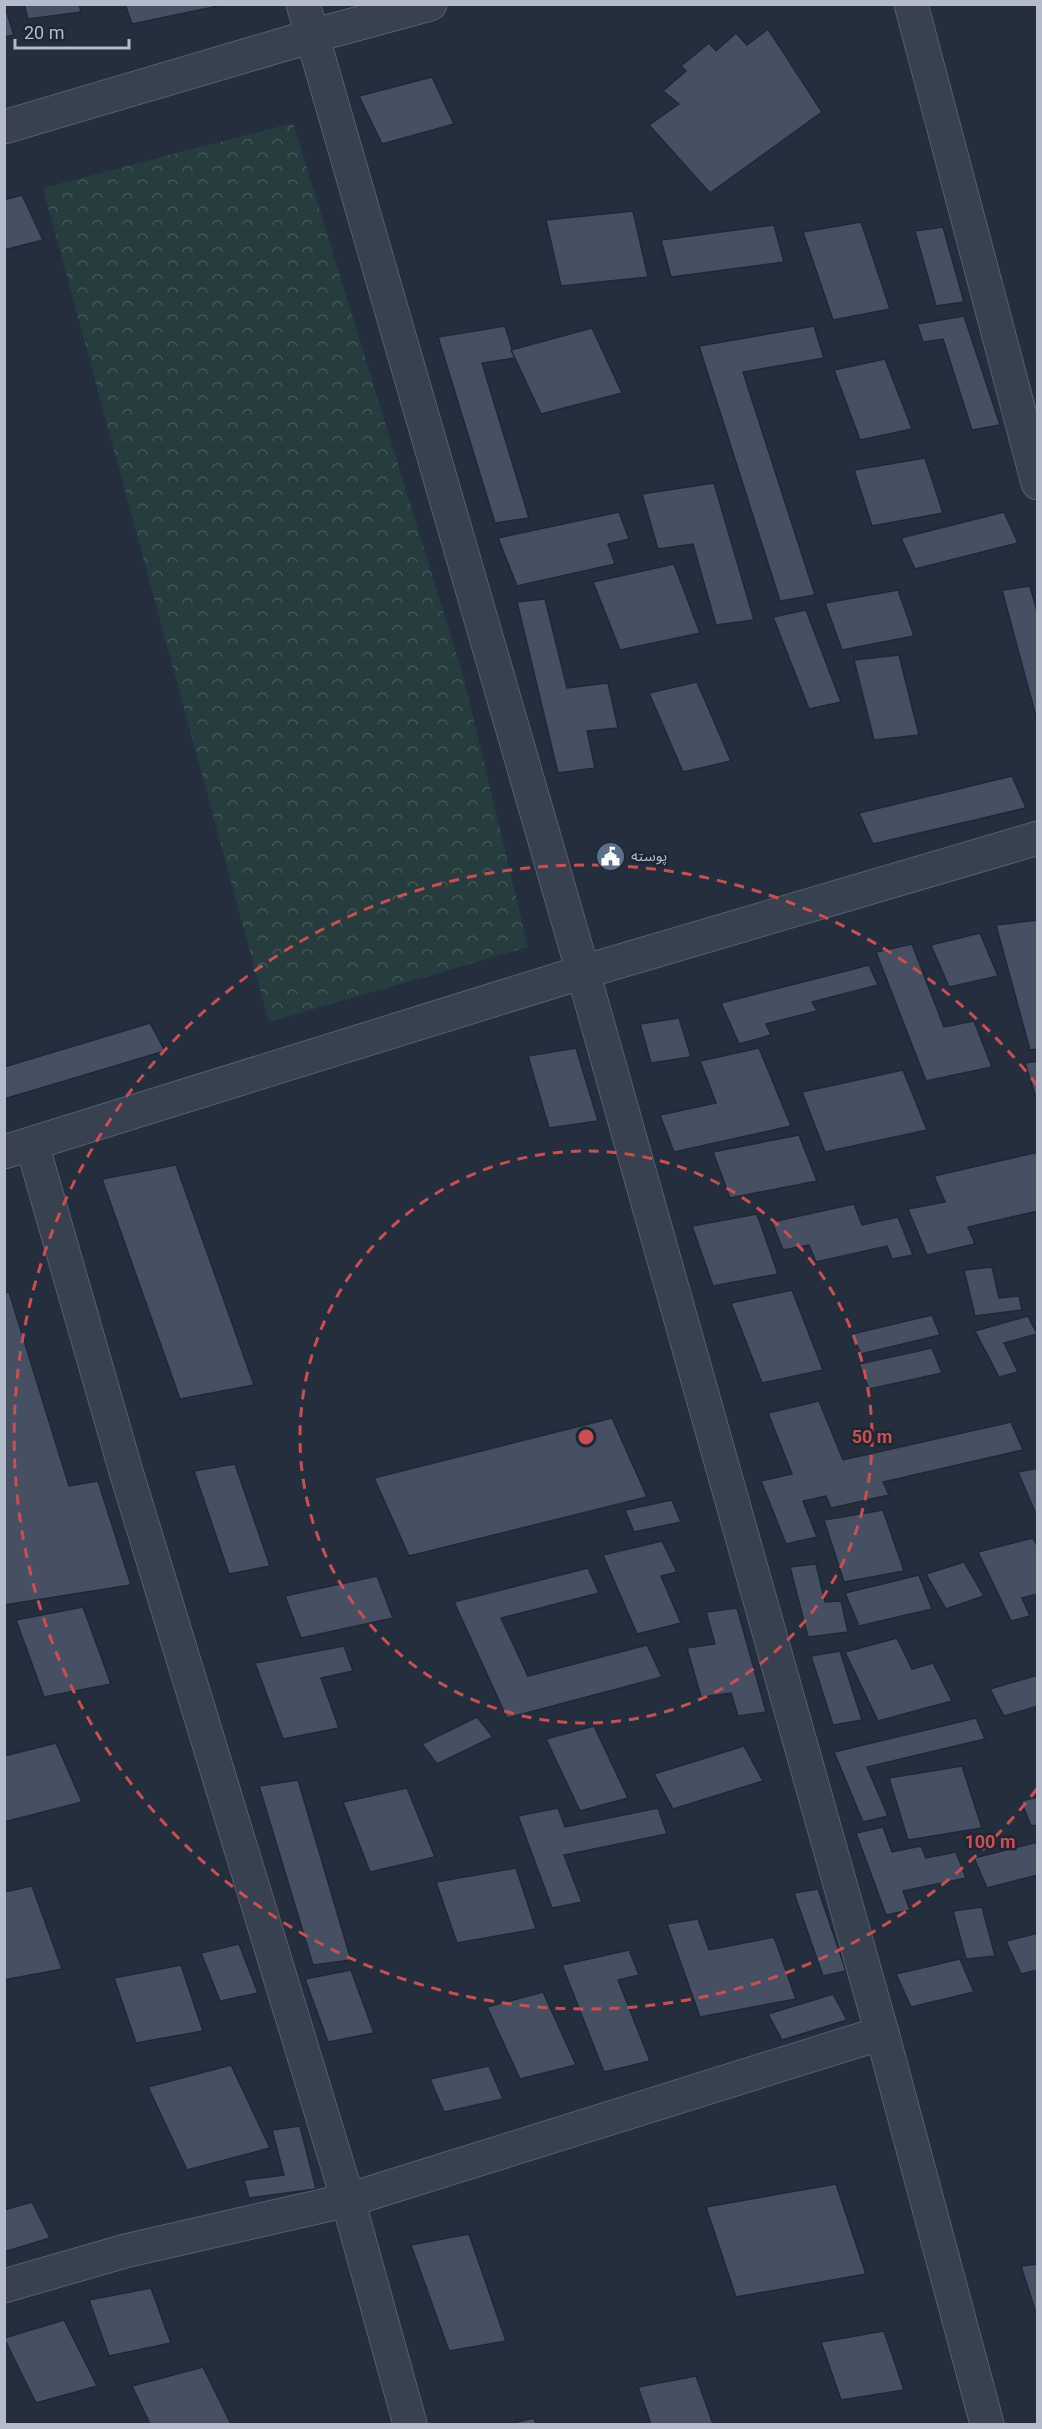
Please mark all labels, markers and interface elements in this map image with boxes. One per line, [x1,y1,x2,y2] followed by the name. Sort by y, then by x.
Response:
[15,12,129,50] scale bar
[24,22,64,43] text: 20 m
[594,840,626,872] public building icon: پوسته
[631,847,667,866] place label: پوسته
[852,1426,892,1447] text: 50 m
[576,1427,596,1447] centre of rings
[964,1831,1016,1852] text: 100 m

